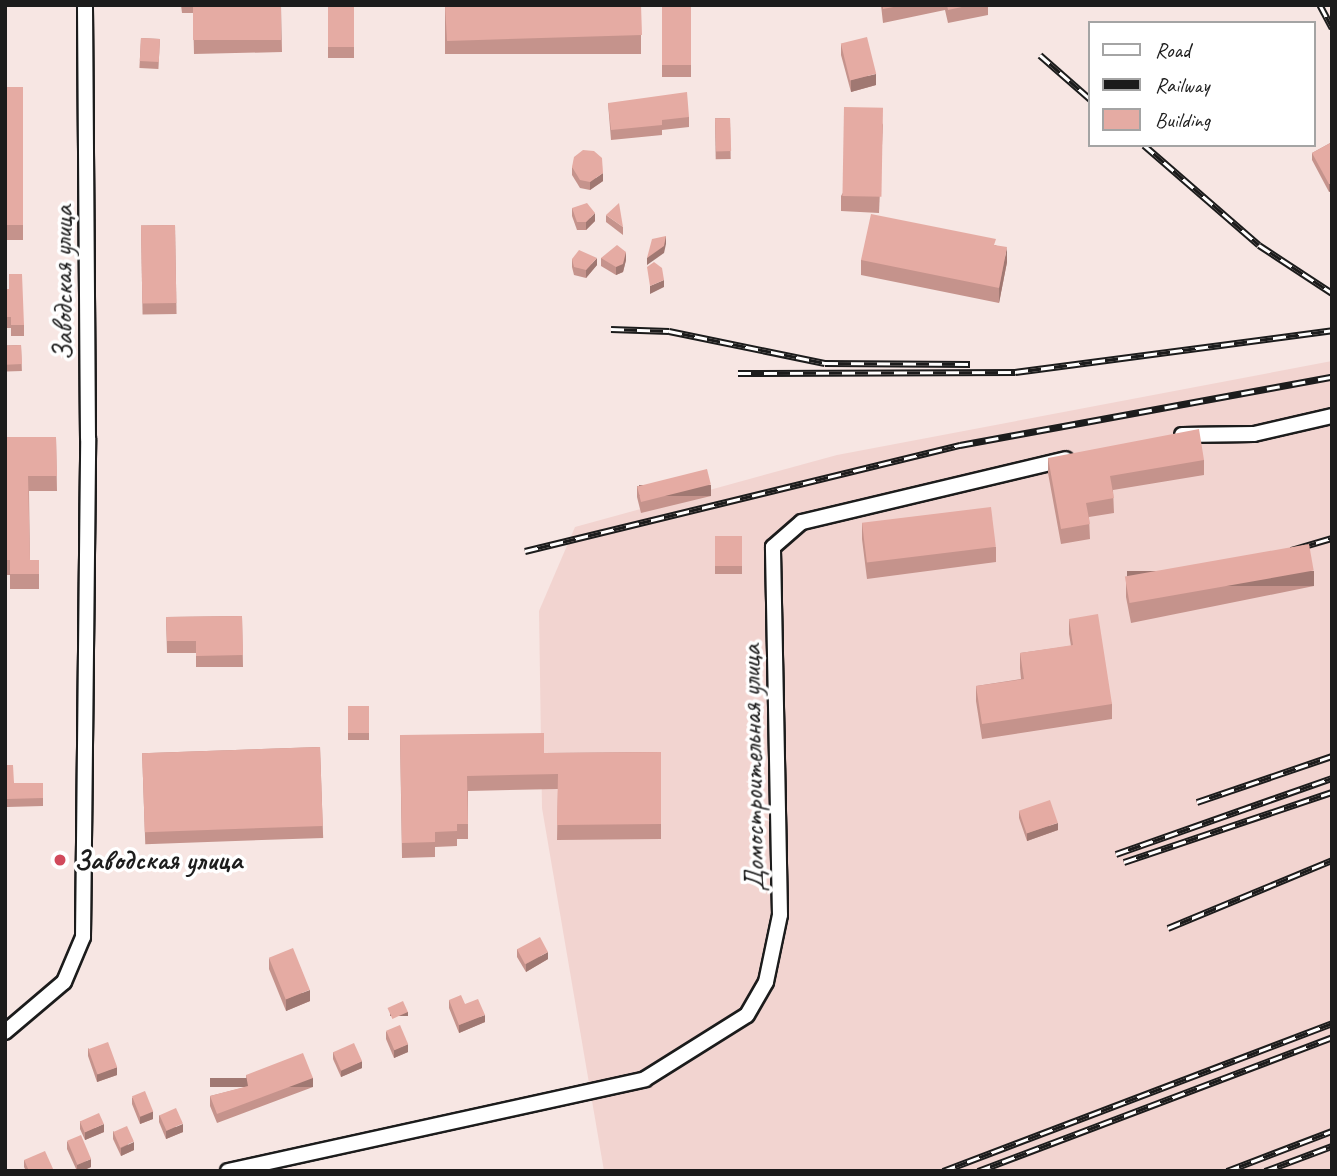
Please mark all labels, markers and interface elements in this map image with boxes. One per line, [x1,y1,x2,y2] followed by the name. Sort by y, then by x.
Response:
[1088,21,1316,147] legend
[1155,37,1190,63] text: Road
[1155,72,1209,98] text: Railway
[1155,107,1210,133] text: Building
[46,204,80,362] street label: Заводская улица
[734,643,772,893] street label: Домостроительная улица
[74,843,243,877] place label: Заводская улица
[52,852,68,868] marker: Заводская улица

